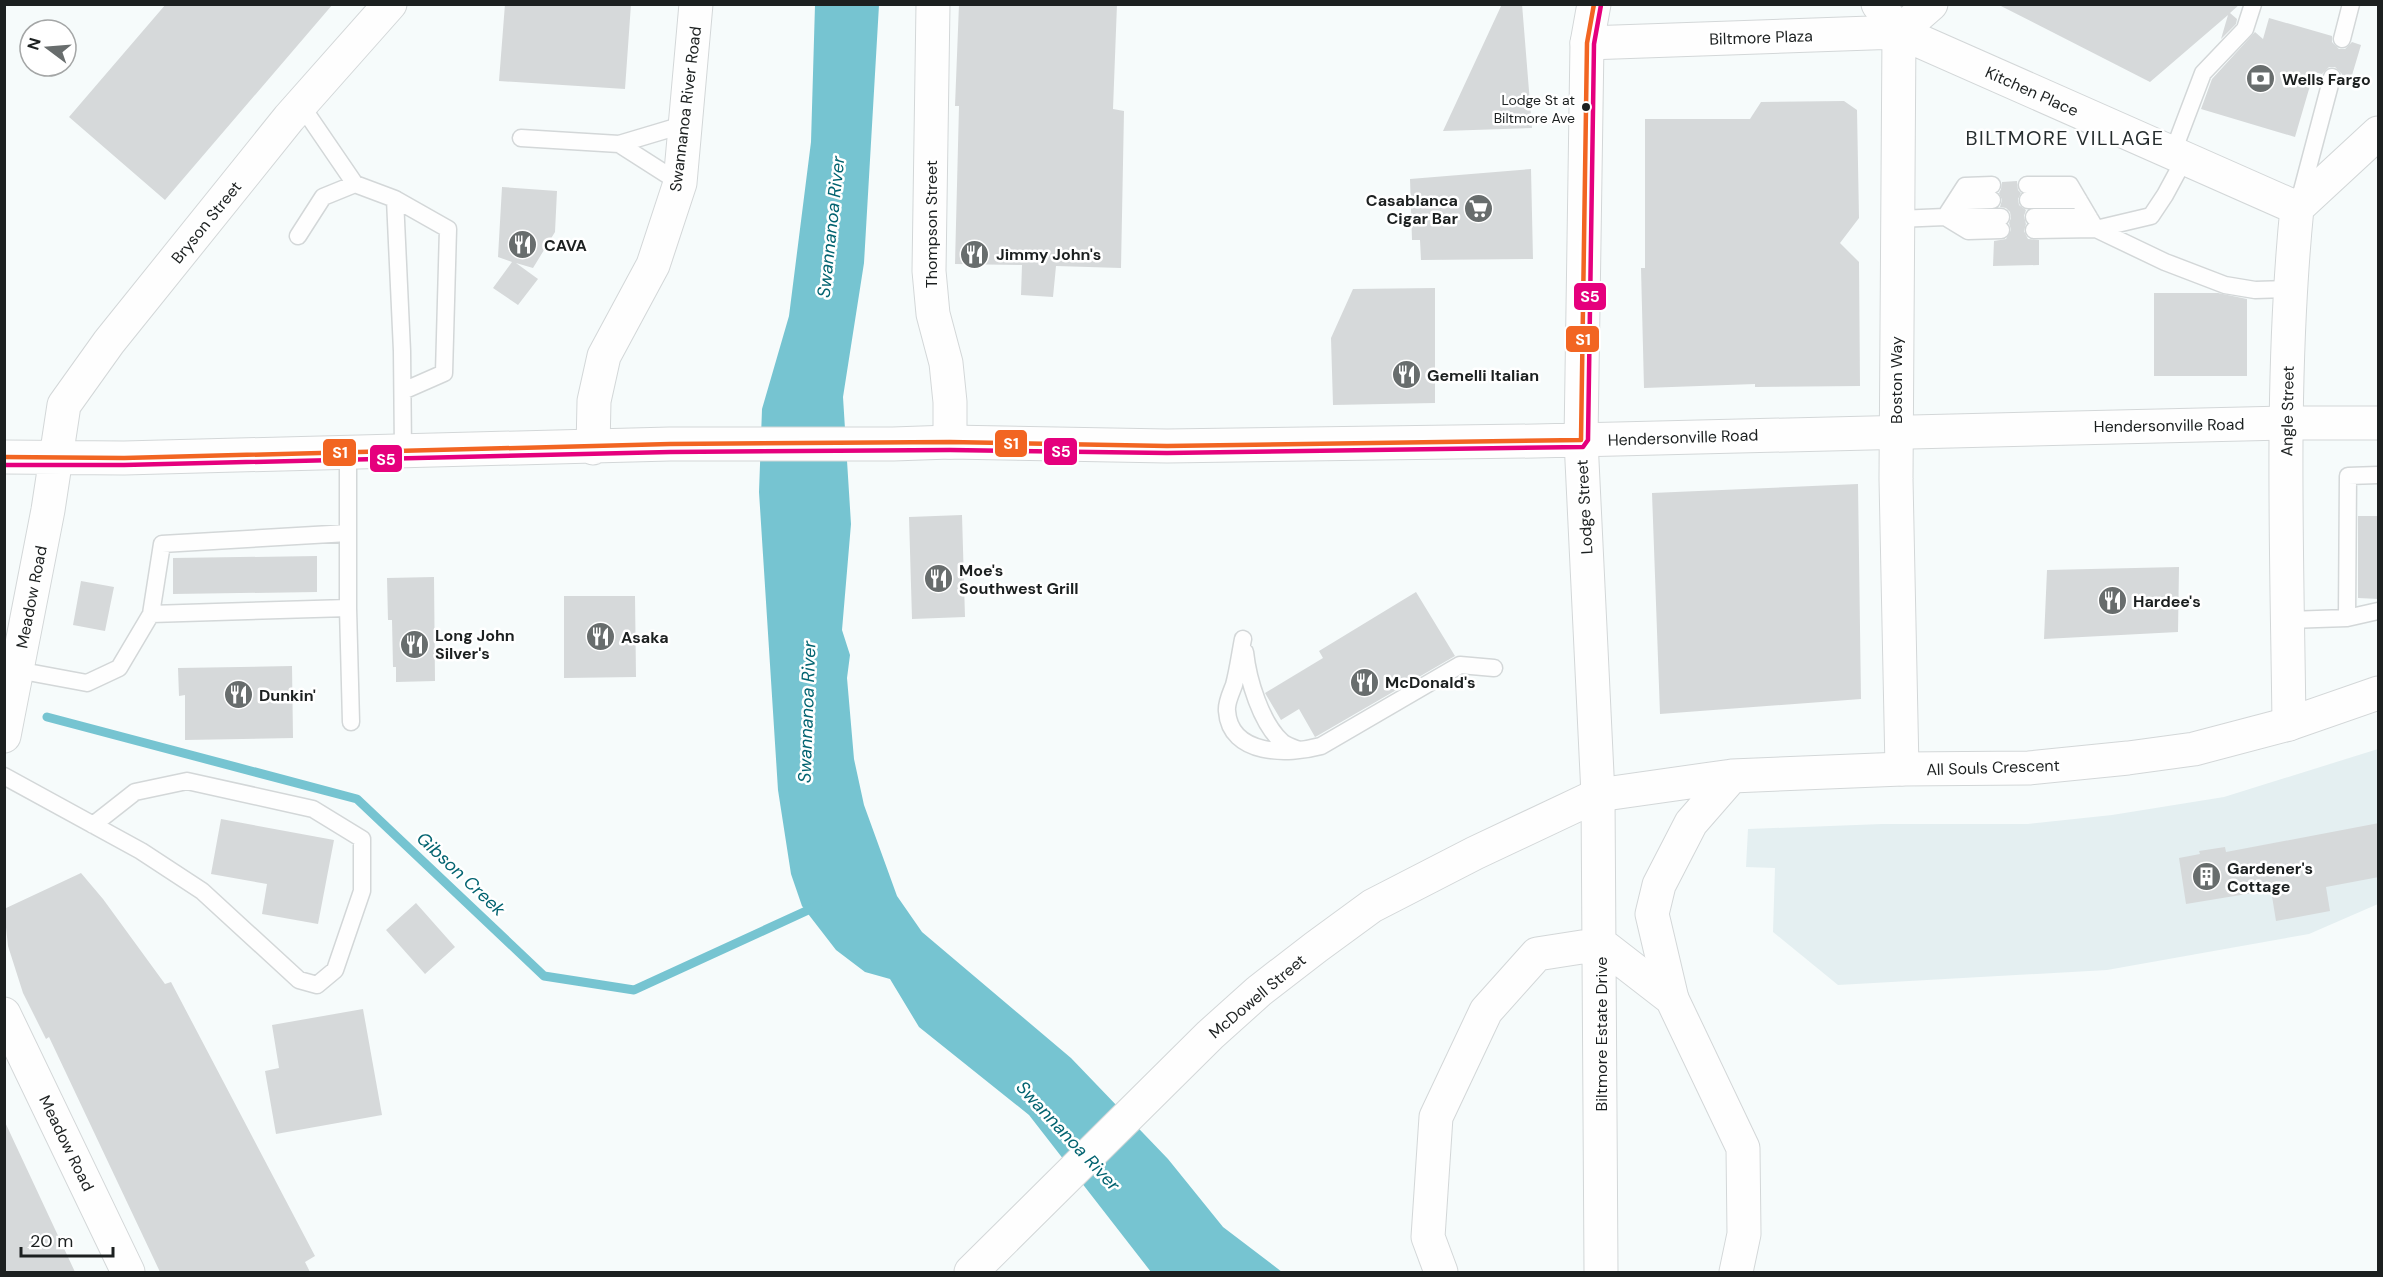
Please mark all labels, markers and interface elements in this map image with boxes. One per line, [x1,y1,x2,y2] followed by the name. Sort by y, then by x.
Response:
[18,18,78,78] north arrow
[665,25,706,193] street label: Swannanoa River Road
[1709,25,1813,50] street label: Biltmore Plaza
[22,35,46,53] text: N
[1982,62,2082,121] street label: Kitchen Place
[2245,63,2277,95] bank icon: Wells Fargo
[2282,69,2371,90] place label: Wells Fargo
[1494,91,1575,127] place label: Lodge St at Biltmore Ave
[1580,101,1592,113] marker: Lodge St at Biltmore Ave
[1965,125,2165,151] district label: BILTMORE VILLAGE
[812,154,851,299] water label: Swannanoa River
[921,160,942,288] street label: Thompson Street
[167,177,246,268] street label: Bryson Street
[1366,190,1458,229] place label: Casablanca Cigar Bar
[1463,193,1495,225] supermarket icon: Casablanca Cigar Bar
[507,229,539,261] restaurant icon: CAVA
[544,235,587,256] place label: CAVA
[959,238,991,270] restaurant icon: Jimmy John's
[996,244,1101,265] place label: Jimmy John's
[1573,282,1607,311] line badge: S5
[1580,286,1600,307] text: S5
[1565,325,1600,353] line badge: S1
[1575,329,1591,350] text: S1
[1886,336,1907,424] street label: Boston Way
[1390,359,1422,391] restaurant icon: Gemelli Italian
[1427,365,1539,386] place label: Gemelli Italian
[2276,365,2299,457] street label: Angle Street
[2093,414,2245,437] street label: Hendersonville Road
[1607,424,1759,451] street label: Hendersonville Road
[994,429,1028,458] line badge: S1
[1003,433,1019,454] text: S1
[1043,437,1078,466] line badge: S5
[322,438,357,467] line badge: S1
[1051,441,1071,462] text: S5
[332,442,348,463] text: S1
[369,444,403,473] line badge: S5
[376,449,396,470] text: S5
[1572,459,1597,555] street label: Lodge Street
[11,544,52,650] street label: Meadow Road
[959,560,1078,599] place label: Moe's Southwest Grill
[922,563,954,595] restaurant icon: Moe's Southwest Grill
[2096,585,2128,617] restaurant icon: Hardee's
[2133,591,2201,612] place label: Hardee's
[584,621,616,653] restaurant icon: Asaka
[435,625,515,664] place label: Long John Silver's
[621,627,669,648] place label: Asaka
[398,628,430,660] restaurant icon: Long John Silver's
[793,639,822,783] water label: Swannanoa River
[1348,666,1380,698] restaurant icon: McDonald's
[1385,672,1476,693] place label: McDonald's
[222,679,254,711] restaurant icon: Dunkin'
[259,685,316,706] place label: Dunkin'
[1926,755,2060,780] street label: All Souls Crescent
[411,827,511,922] water label: Gibson Creek
[2227,858,2313,897] place label: Gardener's Cottage
[2190,861,2222,893] building icon: Gardener's Cottage
[1204,950,1310,1043] street label: McDowell Street
[1591,957,1612,1111] street label: Biltmore Estate Drive
[1011,1076,1126,1197] water label: Swannanoa River
[34,1092,99,1195] street label: Meadow Road
[21,1220,112,1258] scale bar
[30,1229,73,1253] text: 20 m

